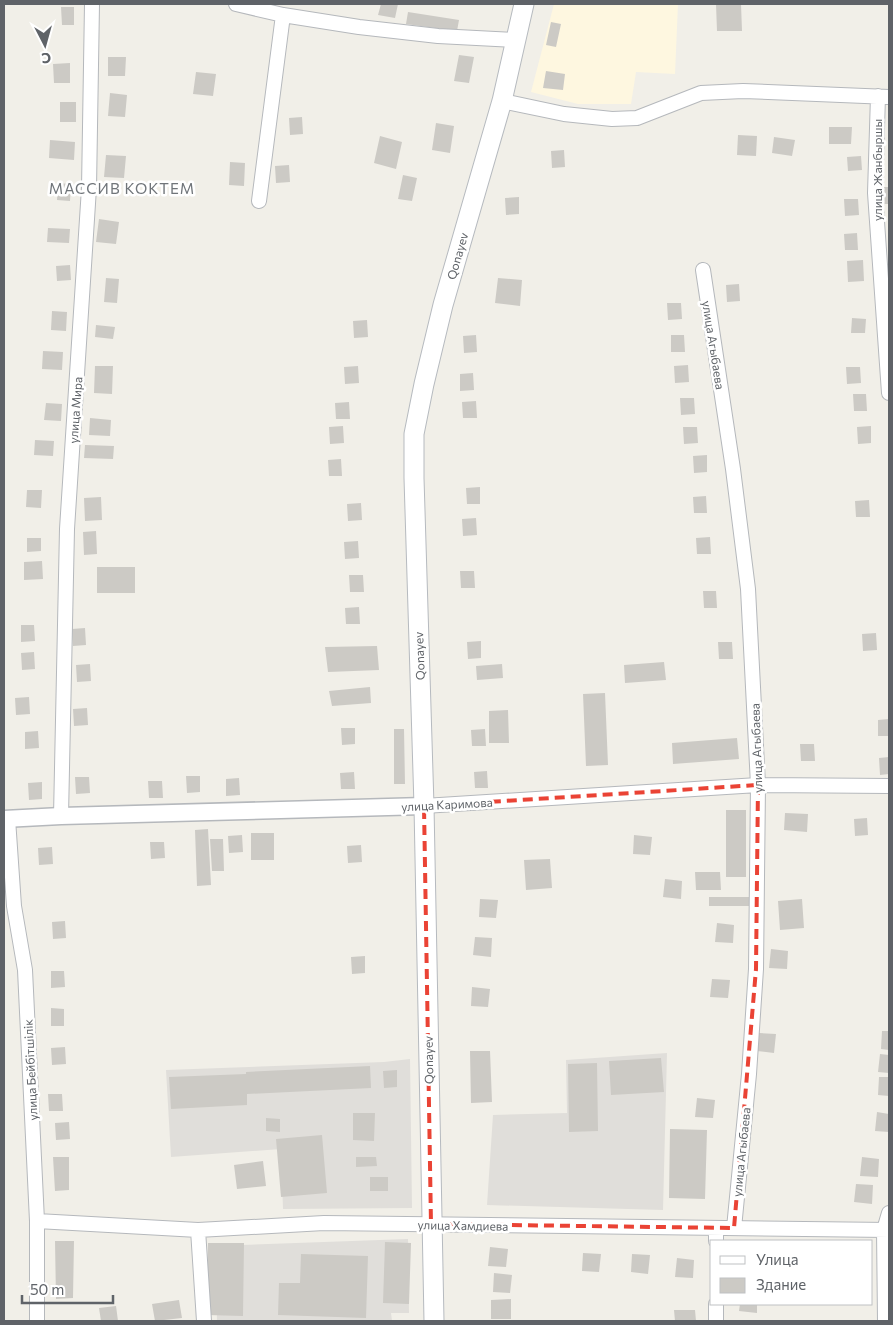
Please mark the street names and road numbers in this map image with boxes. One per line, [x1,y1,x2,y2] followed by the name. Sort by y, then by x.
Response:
[870,119,884,221] street label: улица Жанбыршы
[444,231,470,281] street label: Qonayev
[700,300,728,390] street label: улица Агыбаева
[66,376,84,444] street label: улица Мира
[411,632,427,680] street label: Qonayev
[747,703,765,793] street label: улица Агыбаева
[401,795,493,813] street label: улица Каримова
[20,1018,40,1121] street label: улица Бейбітшілік
[421,1036,435,1084] street label: Qonayev
[729,1107,753,1197] street label: улица Агыбаева
[417,1217,509,1233] street label: улица Хамдиева

